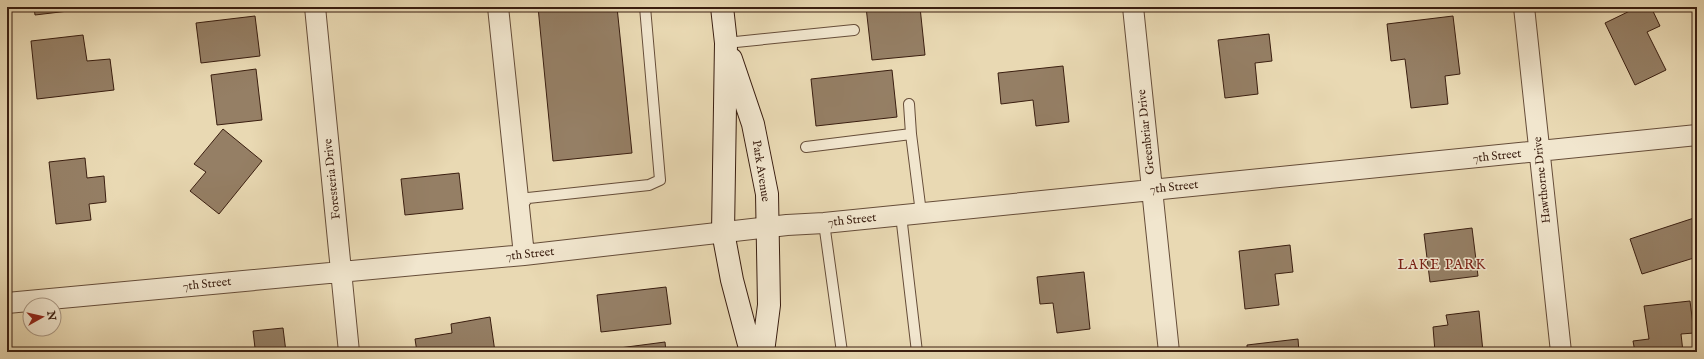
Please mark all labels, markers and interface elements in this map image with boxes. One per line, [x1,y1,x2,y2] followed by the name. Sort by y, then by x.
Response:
[1134,88,1158,175] street label: Greenbriar Drive
[1530,135,1554,224] street label: Hawthorne Drive
[320,137,344,220] street label: Foresteria Drive
[749,139,773,203] street label: Park Avenue
[1472,146,1522,166] street label: 7th Street
[1149,177,1199,197] street label: 7th Street
[827,210,877,230] street label: 7th Street
[505,244,555,264] street label: 7th Street
[1397,256,1487,274] district label: LAKE PARK
[182,274,232,294] street label: 7th Street
[22,297,62,337] north arrow
[43,309,59,322] text: N

